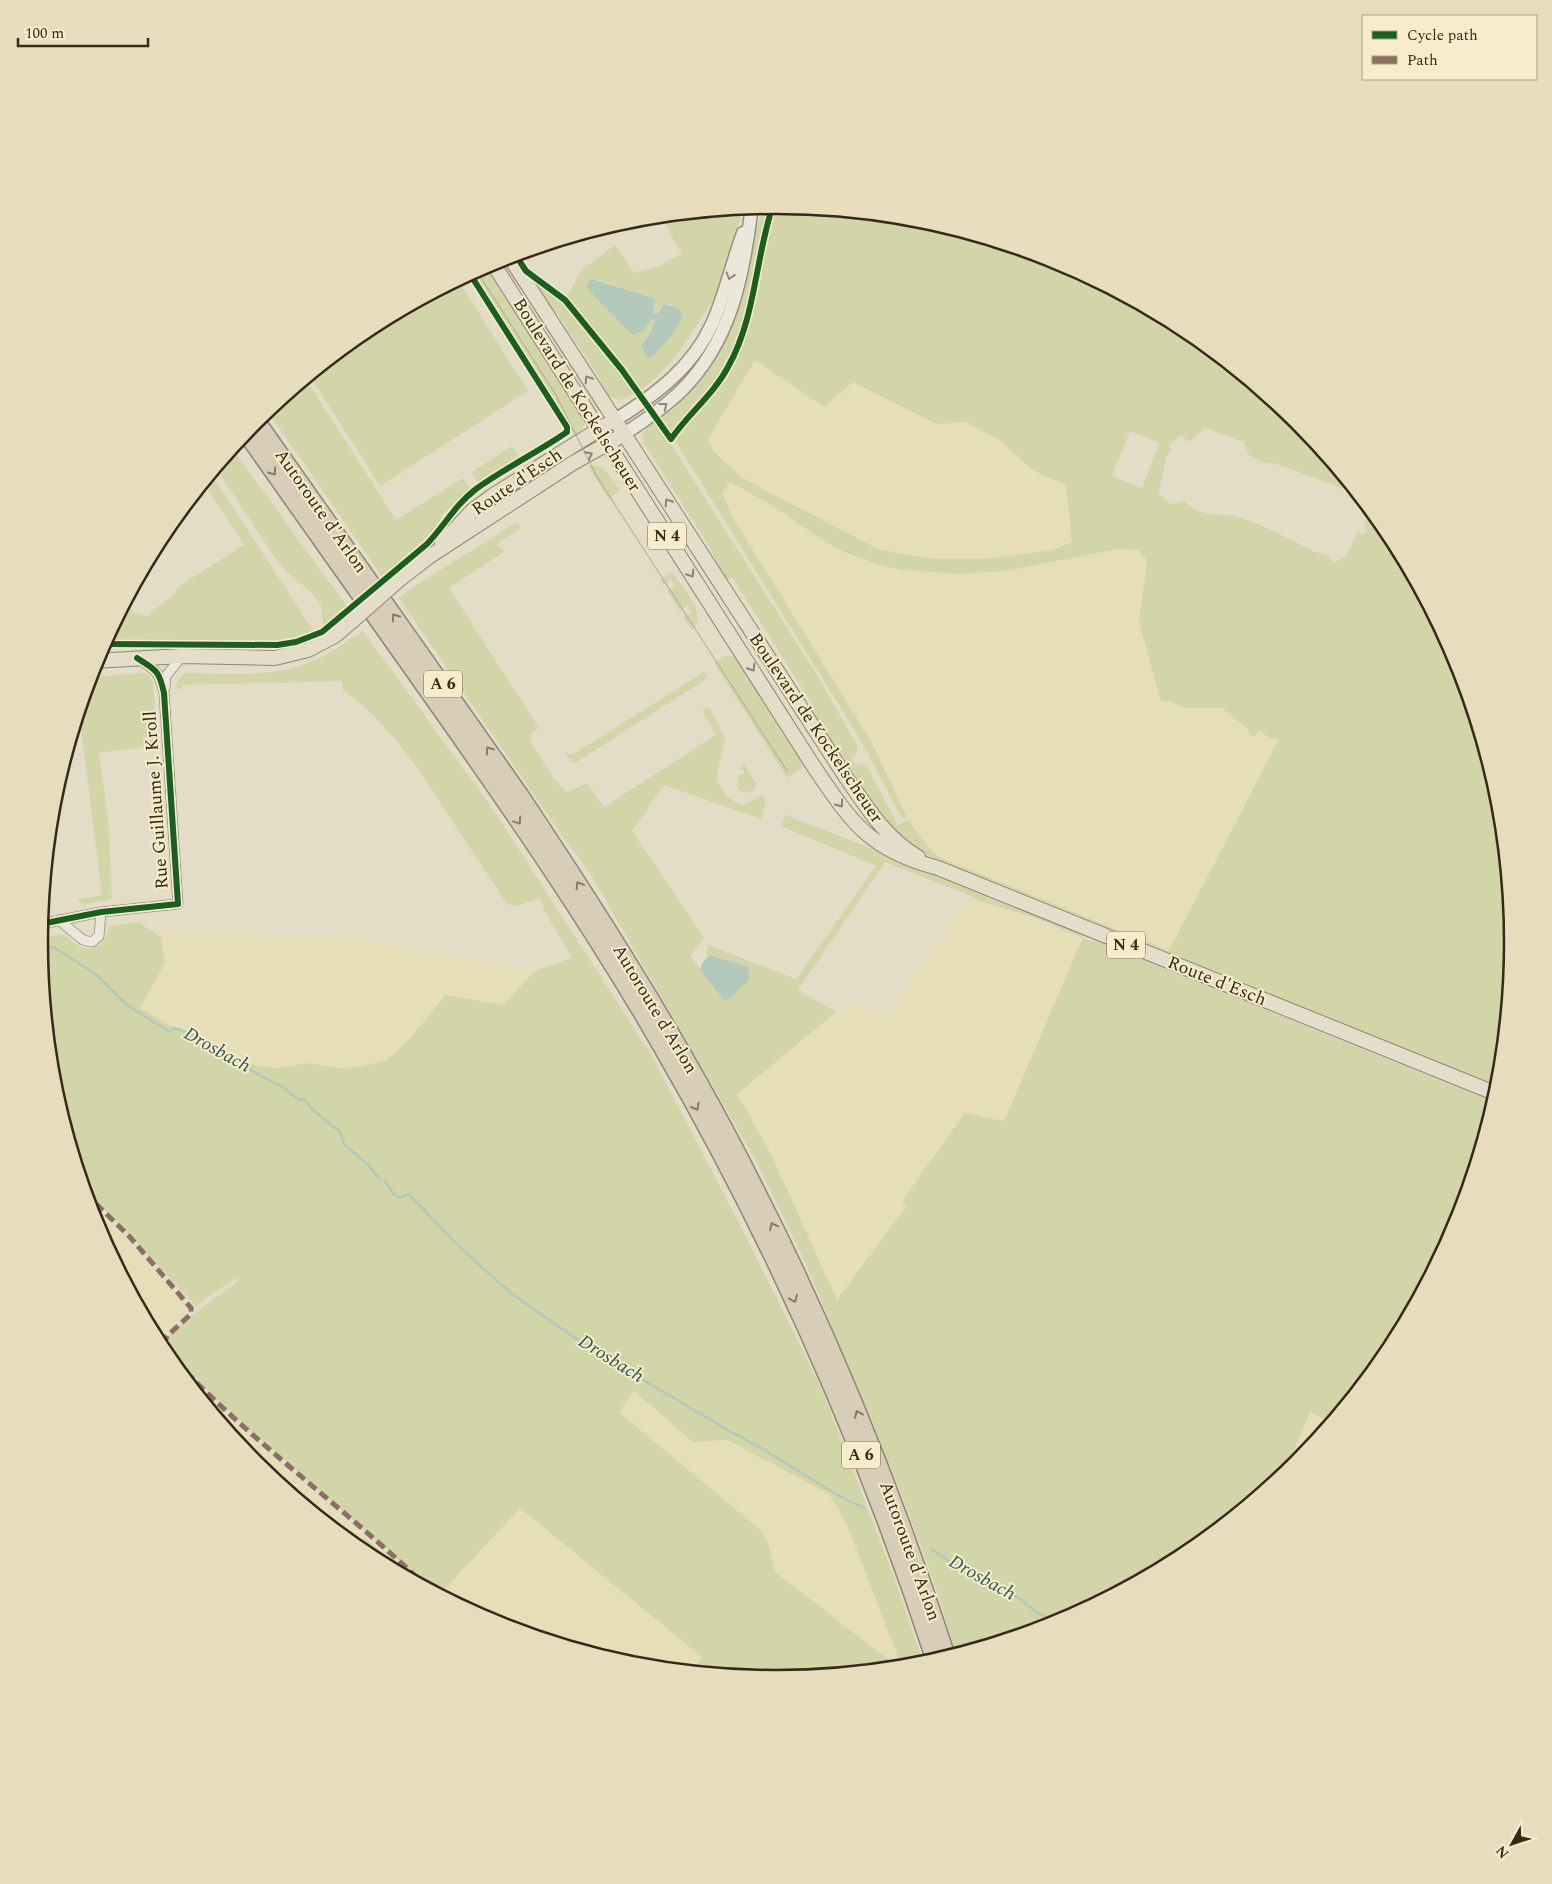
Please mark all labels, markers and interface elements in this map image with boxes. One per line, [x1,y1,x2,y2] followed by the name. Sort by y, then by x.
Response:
[18,15,148,47] scale bar
[1362,15,1537,80] legend
[25,22,64,45] text: 100 m
[1407,24,1478,47] text: Cycle path
[1407,49,1438,72] text: Path
[725,271,735,279] one-way arrow
[506,293,648,497] street label: Boulevard de Kockelscheuer
[585,375,595,384] one-way arrow
[658,403,667,411] one-way arrow
[466,442,568,522] street label: Route d'Esch
[268,443,374,579] street label: Autoroute d'Arlon
[583,451,592,461] one-way arrow
[267,466,276,476] one-way arrow
[664,498,674,507] one-way arrow
[648,522,686,550] road number: N 4
[685,568,694,577] one-way arrow
[392,613,401,623] one-way arrow
[742,627,890,829] street label: Boulevard de Kockelscheuer
[745,663,755,672] one-way arrow
[424,671,462,698] road number: A 6
[136,710,176,890] street label: Rue Guillaume J. Kroll
[486,746,495,756] one-way arrow
[834,798,843,808] one-way arrow
[512,815,521,825] one-way arrow
[576,882,585,891] one-way arrow
[1107,932,1145,958] road number: N 4
[606,939,704,1079] street label: Autoroute d'Arlon
[1164,949,1270,1013] street label: Route d'Esch
[178,1020,256,1080] water label: Drosbach
[690,1102,700,1111] one-way arrow
[770,1222,780,1231] one-way arrow
[787,1294,798,1303] one-way arrow
[572,1327,650,1391] water label: Drosbach
[854,1410,865,1419] one-way arrow
[842,1442,880,1468] road number: A 6
[872,1478,948,1624] street label: Autoroute d'Arlon
[943,1548,1021,1608] water label: Drosbach
[1487,1819,1537,1869] north arrow
[1491,1841,1514,1863] text: N

